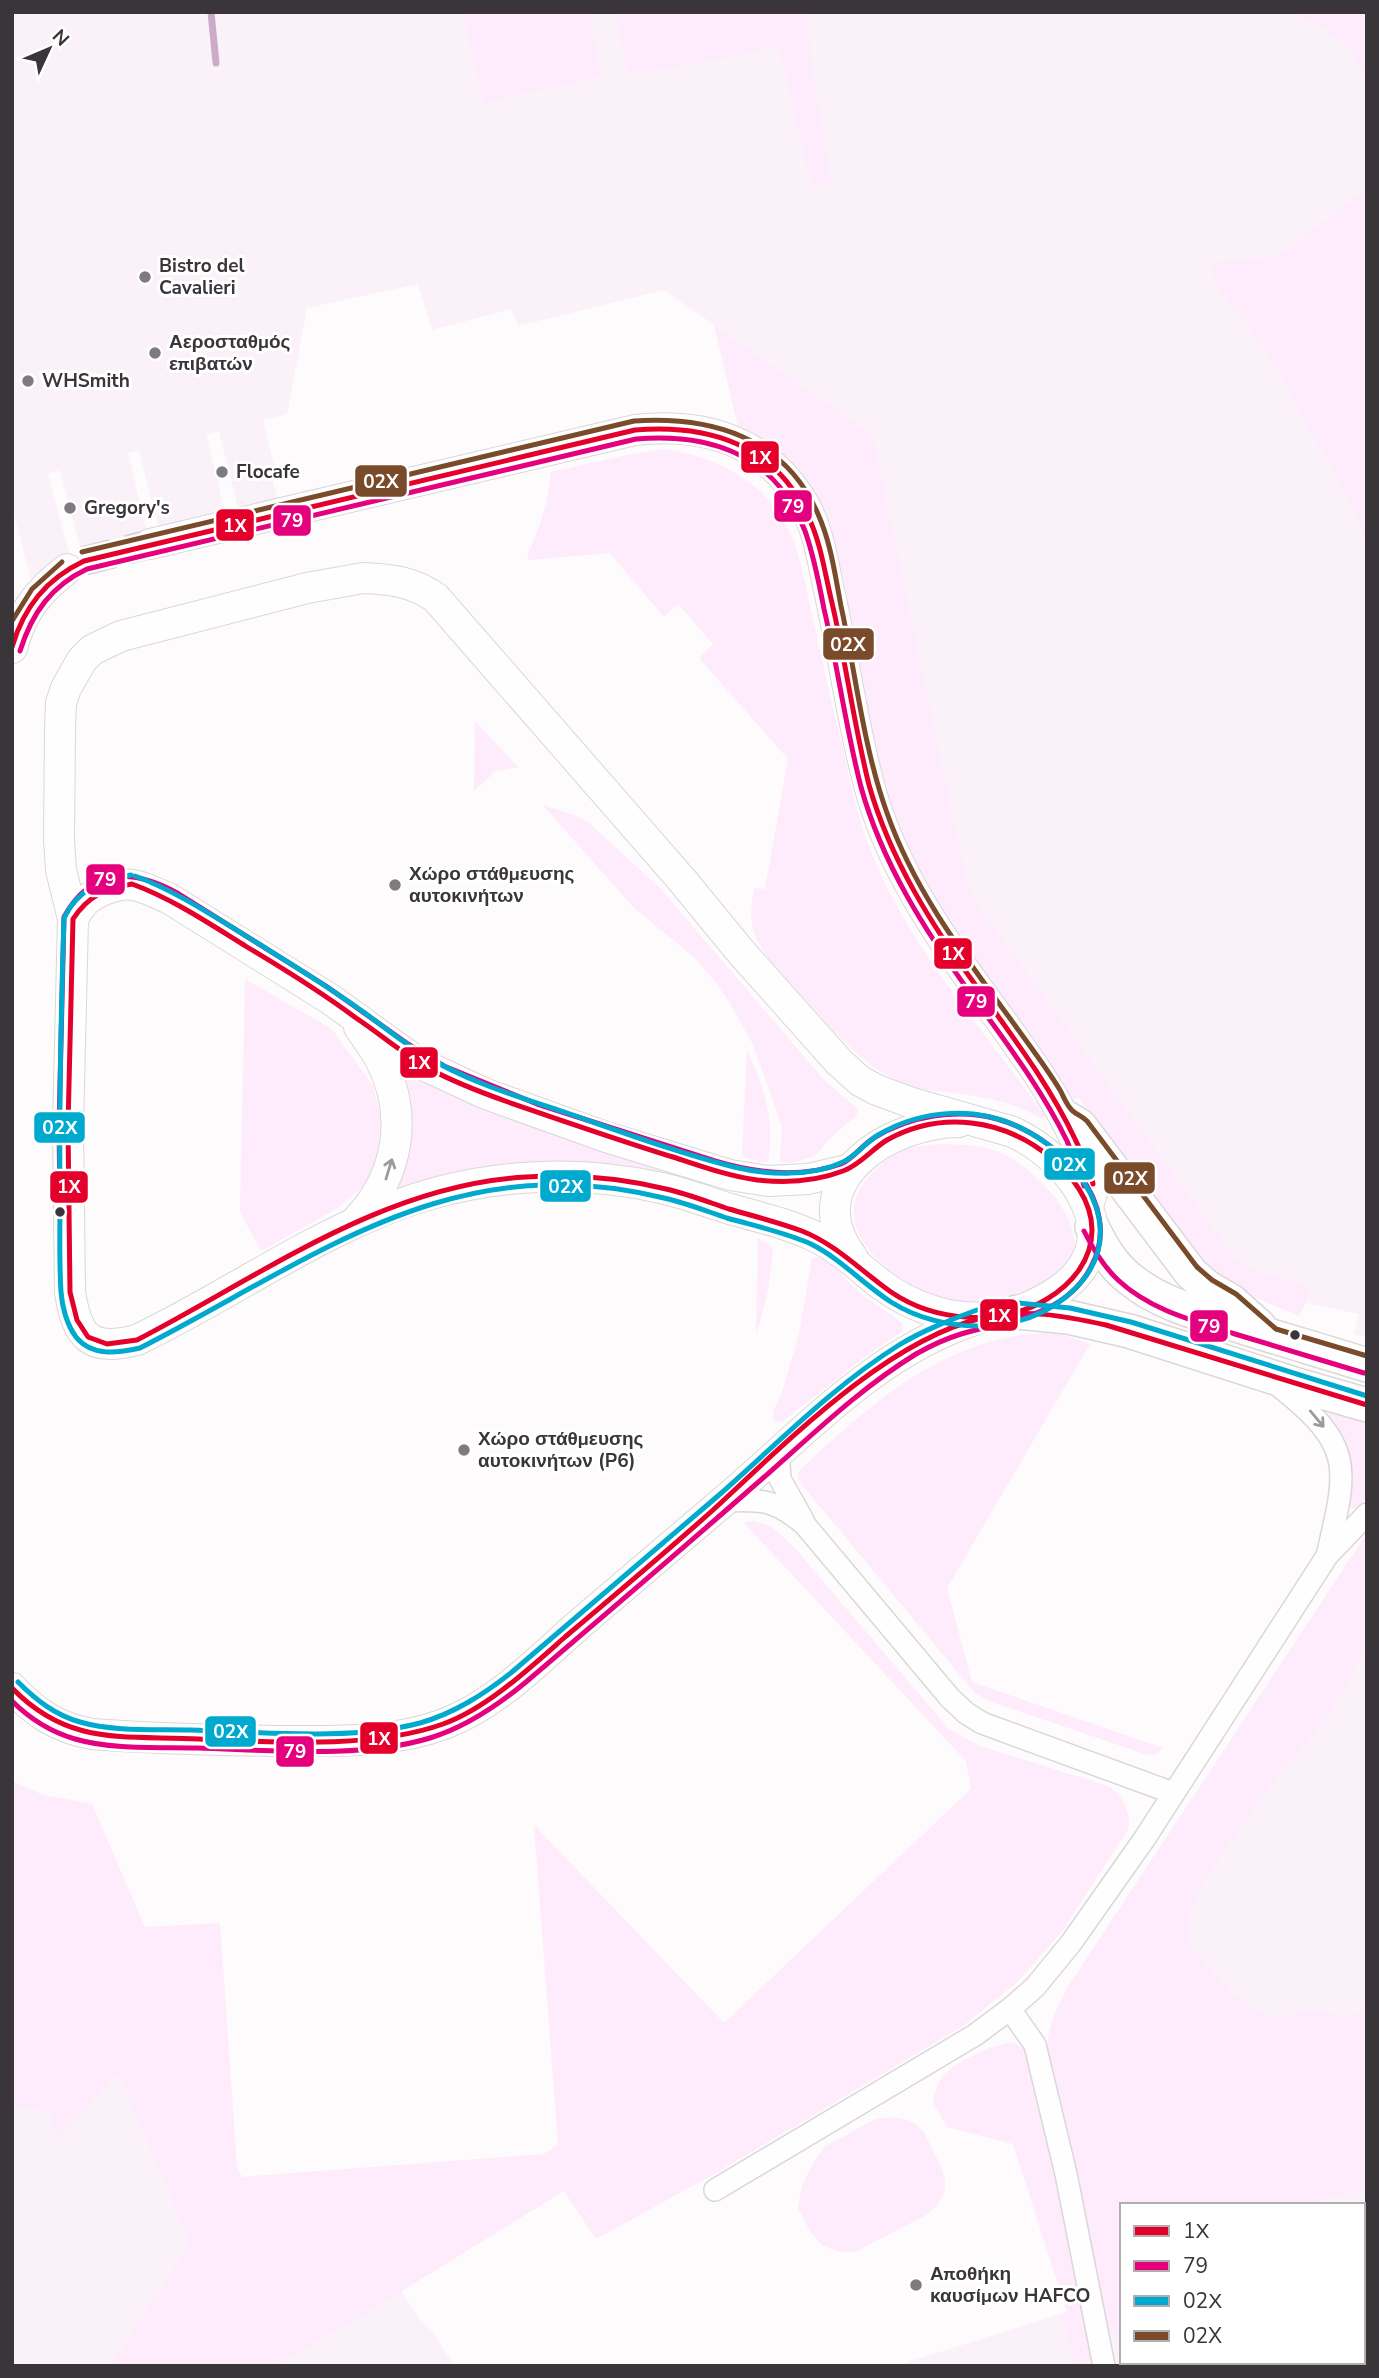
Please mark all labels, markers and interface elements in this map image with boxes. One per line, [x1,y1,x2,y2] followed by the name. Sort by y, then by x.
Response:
[14,14,84,84] north arrow
[46,24,75,52] text: N
[159,253,245,301] place label: Bistro del Cavalieri
[137,269,153,285] marker: Bistro del Cavalieri
[169,329,291,377] place label: Αεροσταθμός επιβατών
[147,345,163,361] marker: Αεροσταθμός επιβατών
[42,368,130,394] place label: WHSmith
[20,373,36,389] marker: WHSmith
[740,440,780,474] line badge: 1Χ
[748,445,772,471] text: 1Χ
[236,459,300,485] place label: Flocafe
[214,464,230,480] marker: Flocafe
[354,464,408,498] line badge: 02X
[363,469,399,495] text: 02X
[773,489,813,523] line badge: 79
[782,494,804,520] text: 79
[84,495,170,521] place label: Gregory's
[62,500,78,516] marker: Gregory's
[272,504,312,537] line badge: 79
[215,508,255,542] line badge: 1Χ
[281,508,303,534] text: 79
[223,513,247,539] text: 1Χ
[822,627,875,661] line badge: 02X
[830,632,866,658] text: 02X
[409,861,575,909] place label: Χώρο στάθμευσης αυτοκινήτων
[85,863,126,896] line badge: 79
[94,867,116,893] text: 79
[387,877,403,893] marker: Χώρο στάθμευσης αυτοκινήτων
[933,937,973,970] line badge: 1Χ
[941,941,965,967] text: 1Χ
[956,985,996,1018] line badge: 79
[965,989,987,1015] text: 79
[399,1046,439,1079] line badge: 1Χ
[407,1050,431,1076] text: 1Χ
[33,1111,86,1144] line badge: 02Χ
[42,1115,78,1141] text: 02Χ
[1043,1147,1096,1181] line badge: 02Χ
[1051,1152,1087,1178] text: 02Χ
[384,1158,396,1180] one-way arrow
[1103,1161,1156,1195] line badge: 02X
[1112,1166,1148,1192] text: 02X
[539,1169,592,1203] line badge: 02Χ
[49,1170,89,1204] line badge: 1Χ
[57,1174,81,1200] text: 1Χ
[548,1174,584,1200] text: 02Χ
[53,1205,67,1219] unlabelled marker
[979,1298,1019,1332] line badge: 1Χ
[987,1303,1011,1329] text: 1Χ
[1189,1309,1229,1343] line badge: 79
[1198,1314,1220,1340] text: 79
[1288,1328,1302,1342] unlabelled marker
[1309,1410,1325,1428] one-way arrow
[478,1426,644,1474] place label: Χώρο στάθμευσης αυτοκινήτων (P6)
[456,1442,472,1458] marker: Χώρο στάθμευσης αυτοκινήτων (P6)
[204,1715,257,1748] line badge: 02Χ
[213,1719,249,1745] text: 02Χ
[359,1721,399,1755] line badge: 1Χ
[367,1726,391,1752] text: 1Χ
[275,1735,315,1768] line badge: 79
[284,1739,306,1765] text: 79
[1120,2203,1365,2364] legend
[1183,2217,1210,2245] text: 1Χ
[1183,2252,1208,2280] text: 79
[930,2261,1090,2309] place label: Αποθήκη καυσίμων HAFCO
[908,2277,924,2293] marker: Αποθήκη καυσίμων HAFCO
[1183,2287,1222,2315] text: 02Χ
[1183,2322,1222,2350] text: 02X

